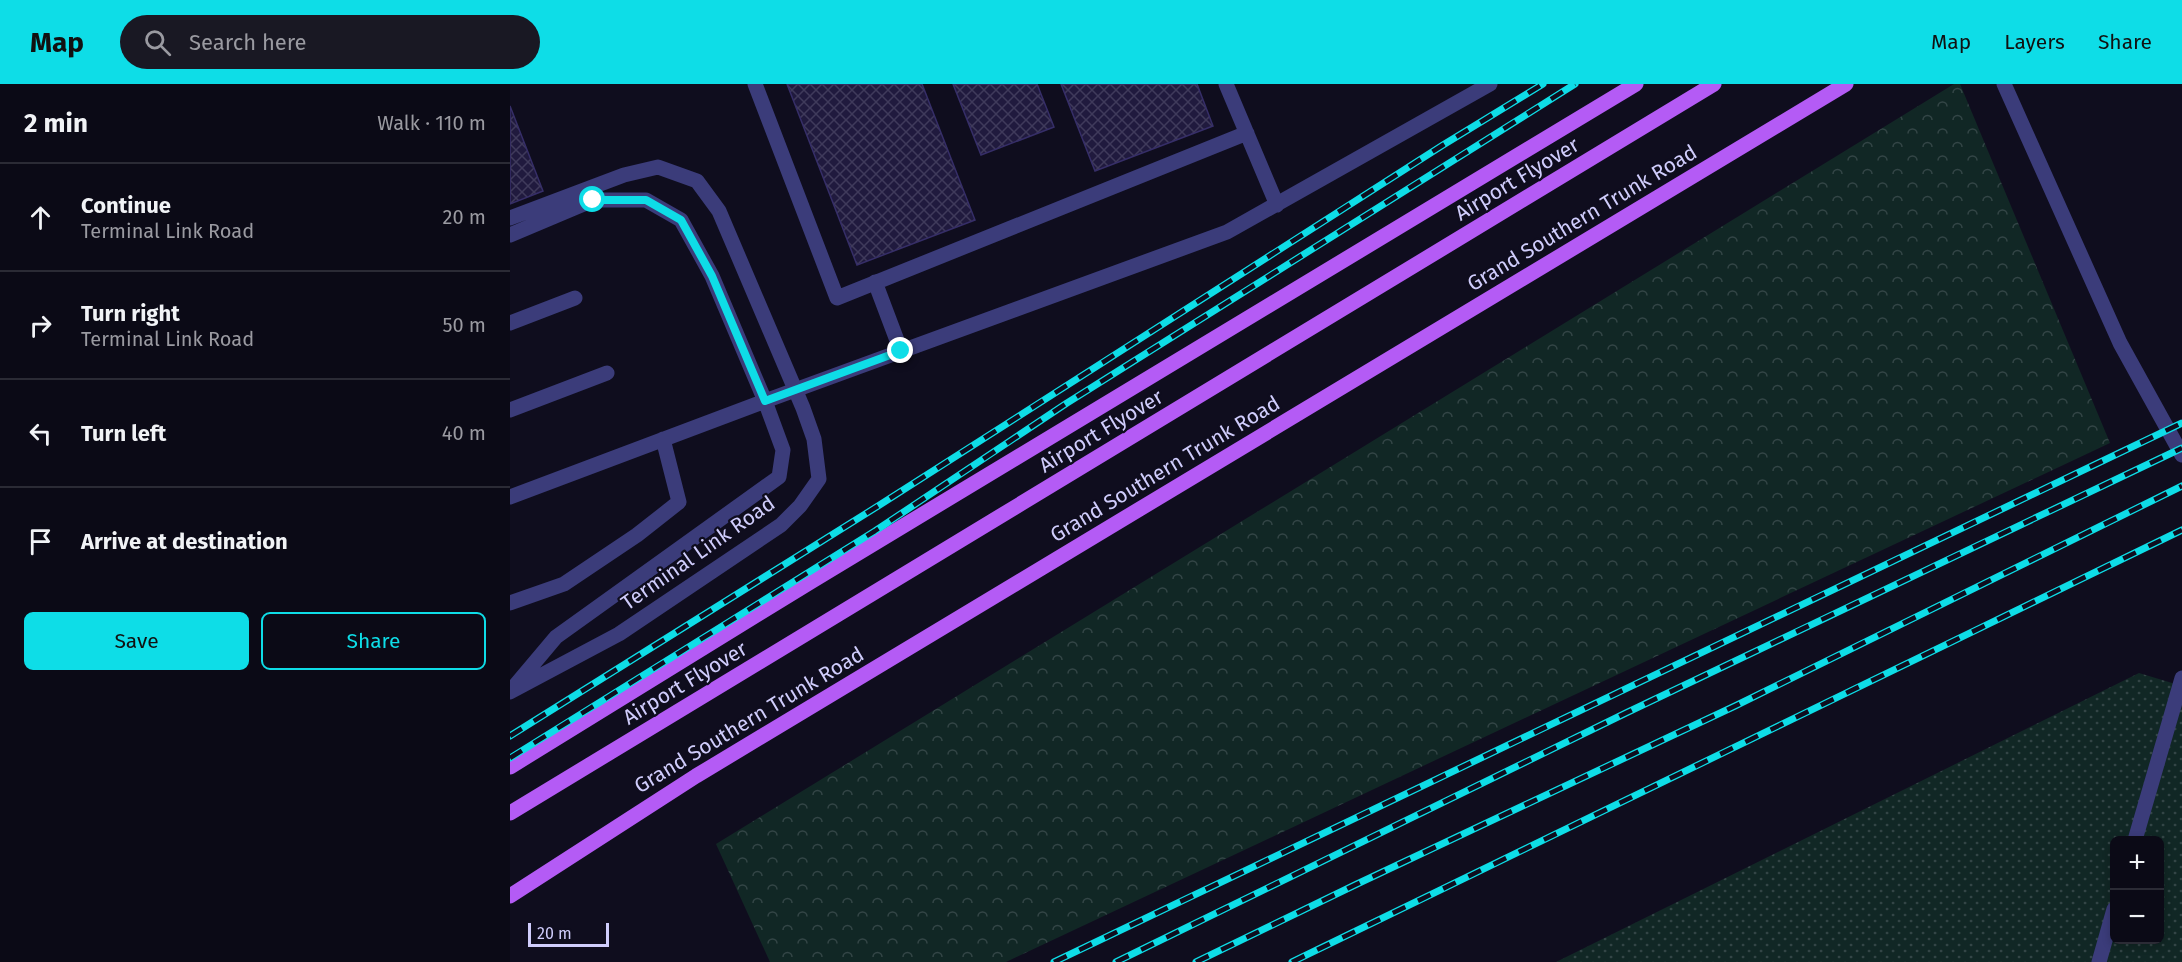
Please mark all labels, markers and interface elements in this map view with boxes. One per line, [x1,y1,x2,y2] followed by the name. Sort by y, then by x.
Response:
[120,15,540,69] search box
[30,26,84,59] text: Map
[141,26,174,59] icon: search
[189,29,307,56] text: Search here
[1931,29,1971,55] text: Map
[2004,29,2065,55] text: Layers
[2098,29,2152,55] text: Share
[24,108,88,139] text: 2 min
[377,111,486,135] text: Walk · 110 m
[1450,132,1584,226] street label: Airport Flyover
[1462,139,1702,297] street label: Grand Southern Trunk Road
[579,186,605,212] route start
[81,192,171,219] text: Continue
[24,201,57,234] icon: ahead
[443,205,486,229] text: 20 m
[81,219,254,243] text: Terminal Link Road
[81,300,180,327] text: Turn right
[24,309,57,342] icon: right
[442,313,486,337] text: 50 m
[81,327,254,351] text: Terminal Link Road
[887,337,913,363] route end
[1034,384,1168,478] street label: Airport Flyover
[1045,390,1285,548] street label: Grand Southern Trunk Road
[24,417,57,450] icon: left
[81,420,166,447] text: Turn left
[442,421,486,445] text: 40 m
[616,490,780,616] street label: Terminal Link Road
[24,525,57,558] icon: arrive
[81,528,288,555] text: Arrive at destination
[24,612,249,670] button: Save
[261,612,486,670] button: Share
[618,636,752,730] street label: Airport Flyover
[629,641,869,799] street label: Grand Southern Trunk Road
[2110,836,2164,944] map controls
[2110,836,2164,890] button: +
[2110,890,2164,944] button: −
[528,920,609,948] scale bar
[537,924,572,943] text: 20 m

